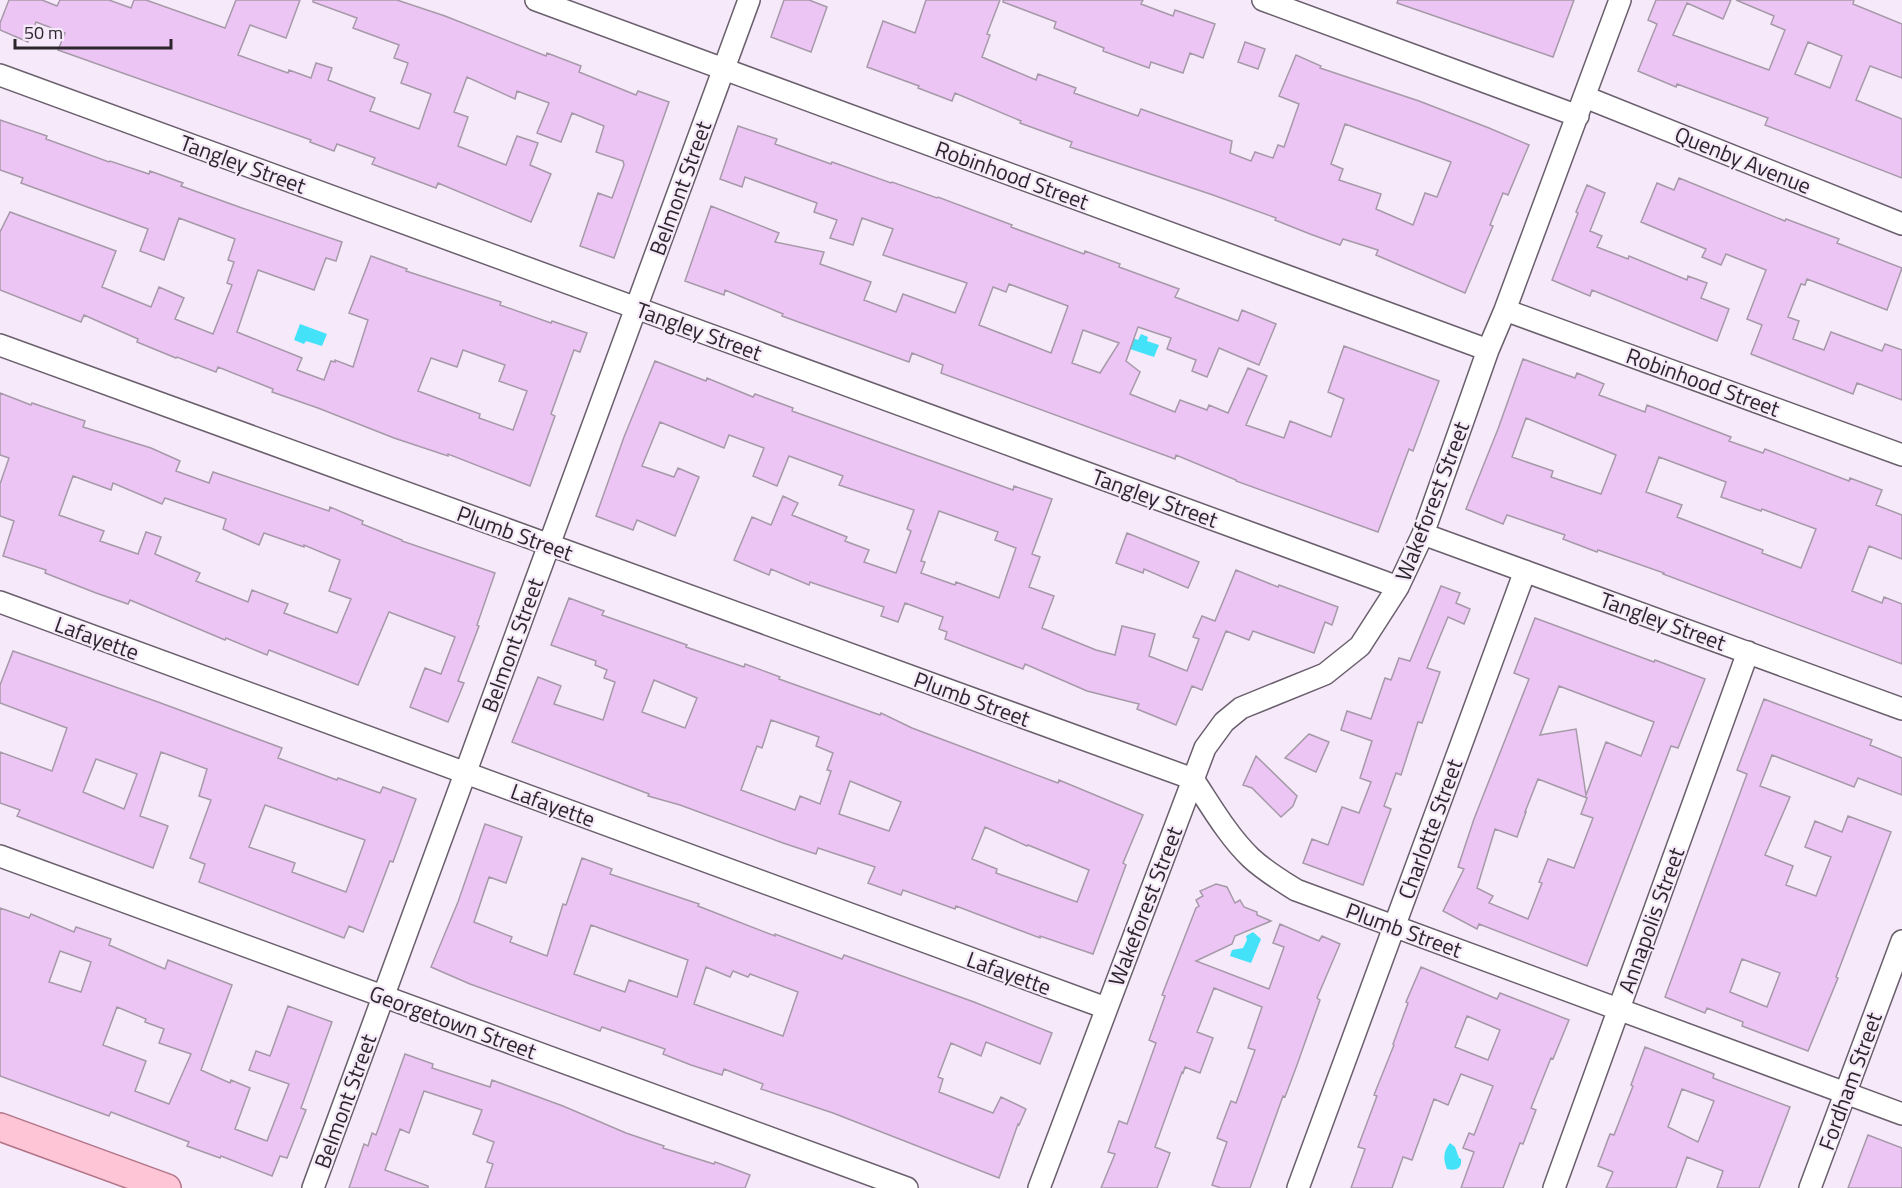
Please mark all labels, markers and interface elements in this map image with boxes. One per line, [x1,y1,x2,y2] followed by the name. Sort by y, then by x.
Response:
[15,12,171,50] scale bar
[24,19,63,46] text: 50 m
[640,116,720,260] street label: Belmont Street
[1670,117,1816,203] street label: Quenby Avenue
[175,125,311,203] street label: Tangley Street
[930,131,1094,219] street label: Robinhood Street
[631,292,767,370] street label: Tangley Street
[1621,338,1785,426] street label: Robinhood Street
[1386,416,1478,586] street label: Wakeforest Street
[1087,459,1223,537] street label: Tangley Street
[452,496,578,570] street label: Plumb Street
[472,573,552,717] street label: Belmont Street
[1595,582,1731,660] street label: Tangley Street
[50,607,144,669] street label: Lafayette
[909,662,1035,736] street label: Plumb Street
[1389,754,1471,904] street label: Charlotte Street
[506,774,600,836] street label: Lafayette
[1099,821,1191,991] street label: Wakeforest Street
[1609,842,1693,998] street label: Annapolis Street
[1341,893,1467,967] street label: Plumb Street
[962,942,1056,1004] street label: Lafayette
[365,976,542,1068] street label: Georgetown Street
[1809,1007,1891,1155] street label: Fordham Street
[305,1029,385,1173] street label: Belmont Street

